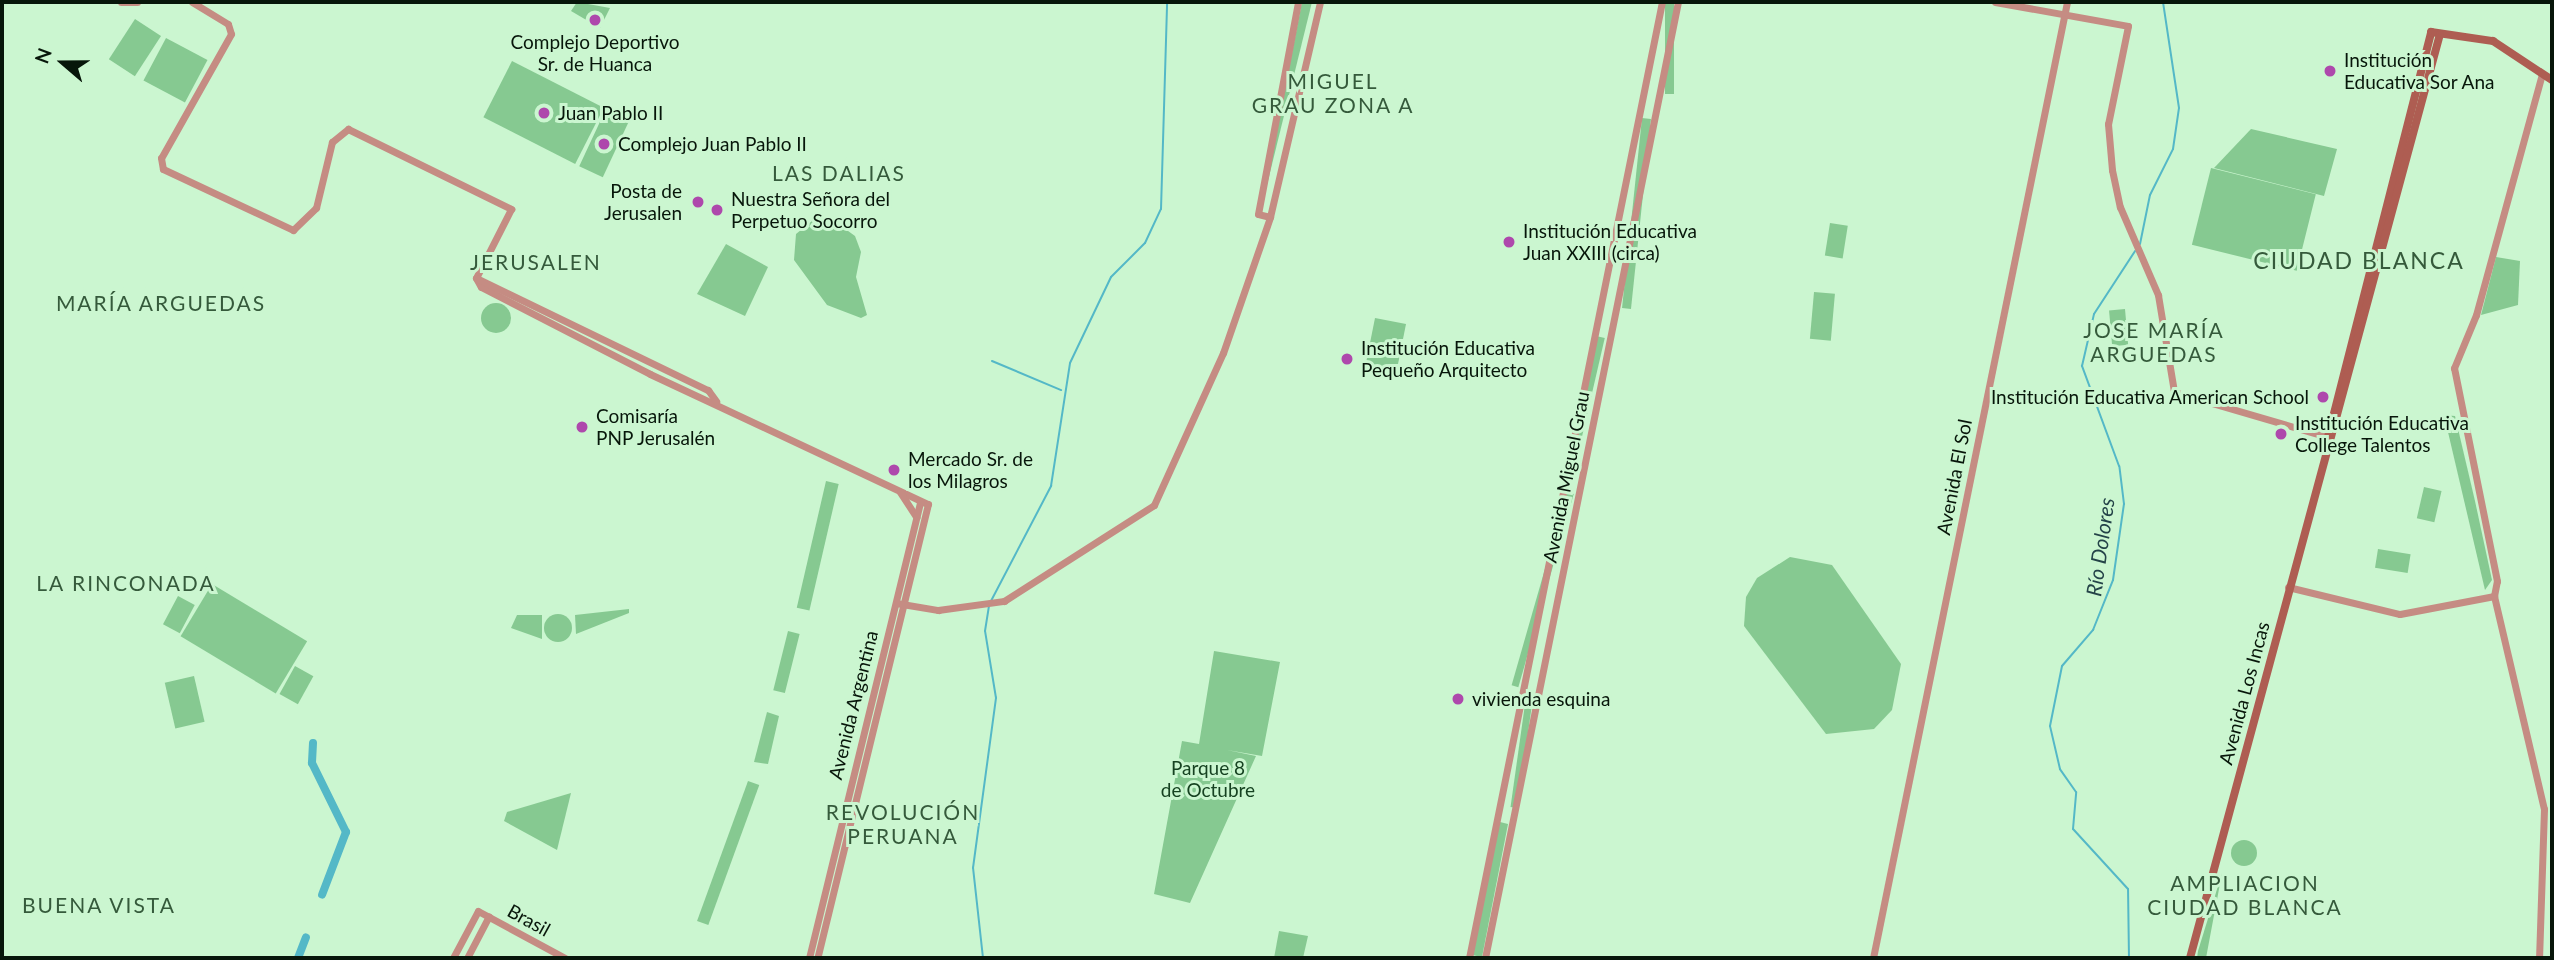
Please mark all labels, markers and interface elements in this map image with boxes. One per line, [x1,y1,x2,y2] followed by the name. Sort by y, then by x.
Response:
[587,12,603,28] marker: Complejo Deportivo Sr. de Huanca
[28,28,98,98] north arrow
[511,31,679,75] place label: Complejo Deportivo Sr. de Huanca
[29,45,56,66] text: N
[2344,49,2495,93] place label: Institución Educativa Sor Ana
[2322,63,2338,79] marker: Institución Educativa Sor Ana
[1252,68,1414,118] district label: MIGUEL GRAU ZONA A
[558,102,663,124] place label: Juan Pablo II
[536,105,552,121] marker: Juan Pablo II
[618,133,807,155] place label: Complejo Juan Pablo II
[596,136,612,152] marker: Complejo Juan Pablo II
[773,160,905,186] district label: LAS DALIAS
[604,180,682,224] place label: Posta de Jerusalen
[731,188,890,232] place label: Nuestra Señora del Perpetuo Socorro
[688,192,708,212] marker: Posta de Jerusalen
[709,202,725,218] marker: Nuestra Señora del Perpetuo Socorro
[1523,220,1697,264] place label: Institución Educativa Juan XXIII (circa)
[1501,234,1517,250] marker: Institución Educativa Juan XXIII (circa)
[2255,246,2463,274] district label: CIUDAD BLANCA
[471,249,601,275] district label: JERUSALEN
[57,290,265,316] district label: MARÍA ARGUEDAS
[2084,317,2224,367] district label: JOSE MARÍA ARGUEDAS
[1361,337,1535,381] place label: Institución Educativa Pequeño Arquitecto
[1339,351,1355,367] marker: Institución Educativa Pequeño Arquitecto
[1990,386,2309,408] place label: Institución Educativa American School
[1538,389,1594,565] street label: Avenida Miguel Grau
[2315,389,2331,405] marker: Institución Educativa American School
[596,405,716,449] place label: Comisaría PNP Jerusalén
[2295,412,2469,456] place label: Institución Educativa College Talentos
[1932,417,1976,537] street label: Avenida El Sol
[574,419,590,435] marker: Comisaría PNP Jerusalén
[2273,426,2289,442] marker: Institución Educativa College Talentos
[908,448,1033,492] place label: Mercado Sr. de los Milagros
[886,462,902,478] marker: Mercado Sr. de los Milagros
[2081,496,2119,598] water label: Río Dolores
[37,570,215,596] district label: LA RINCONADA
[2214,619,2274,767] street label: Avenida Los Incas
[823,628,883,782] street label: Avenida Argentina
[1472,688,1610,710] place label: vivienda esquina
[1450,691,1466,707] marker: vivienda esquina
[1161,757,1255,801] park label: Parque 8 de Octubre
[827,799,979,849] district label: REVOLUCIÓN PERUANA
[2149,870,2341,920] district label: AMPLIACION CIUDAD BLANCA
[23,892,175,918] district label: BUENA VISTA
[504,899,554,941] street label: Brasil

